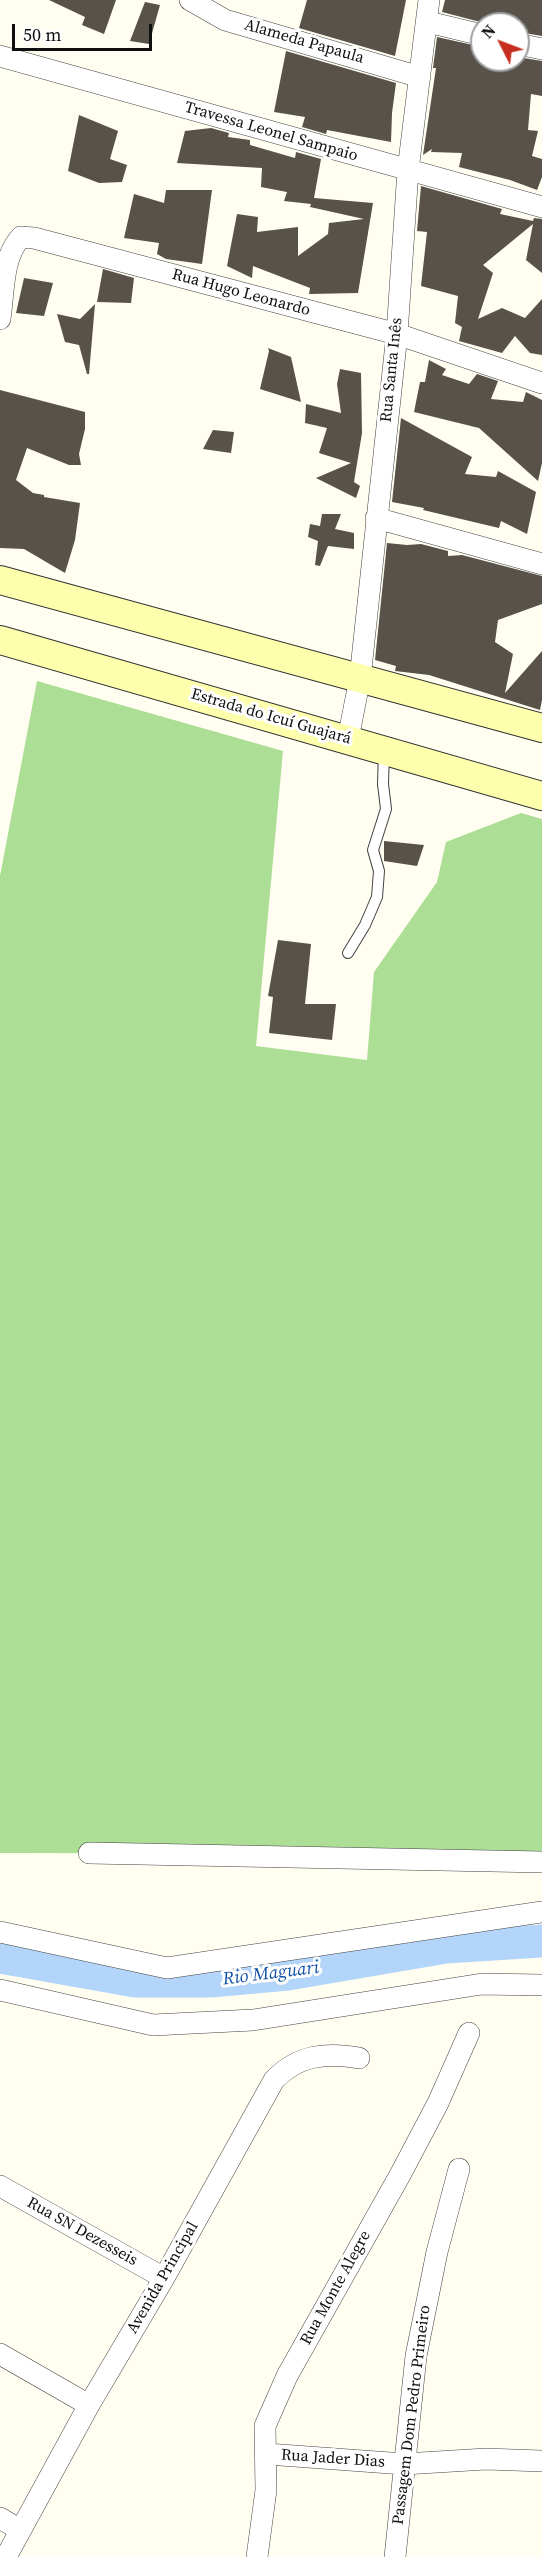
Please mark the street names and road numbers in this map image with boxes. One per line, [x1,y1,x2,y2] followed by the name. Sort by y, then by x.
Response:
[242,16,366,68] street label: Alameda Papaula
[182,98,360,166] street label: Travessa Leonel Sampaio
[170,265,312,321] street label: Rua Hugo Leonardo
[377,317,407,423] street label: Rua Santa Inês
[189,685,353,749] street label: Estrada do Icuí Guajará
[23,2194,141,2270] street label: Rua SN Dezesseis
[123,2219,203,2337] street label: Avenida Principal
[297,2228,375,2348] street label: Rua Monte Alegre
[389,2304,435,2526] street label: Passagem Dom Pedro Primeiro
[280,2446,386,2472] street label: Rua Jader Dias

